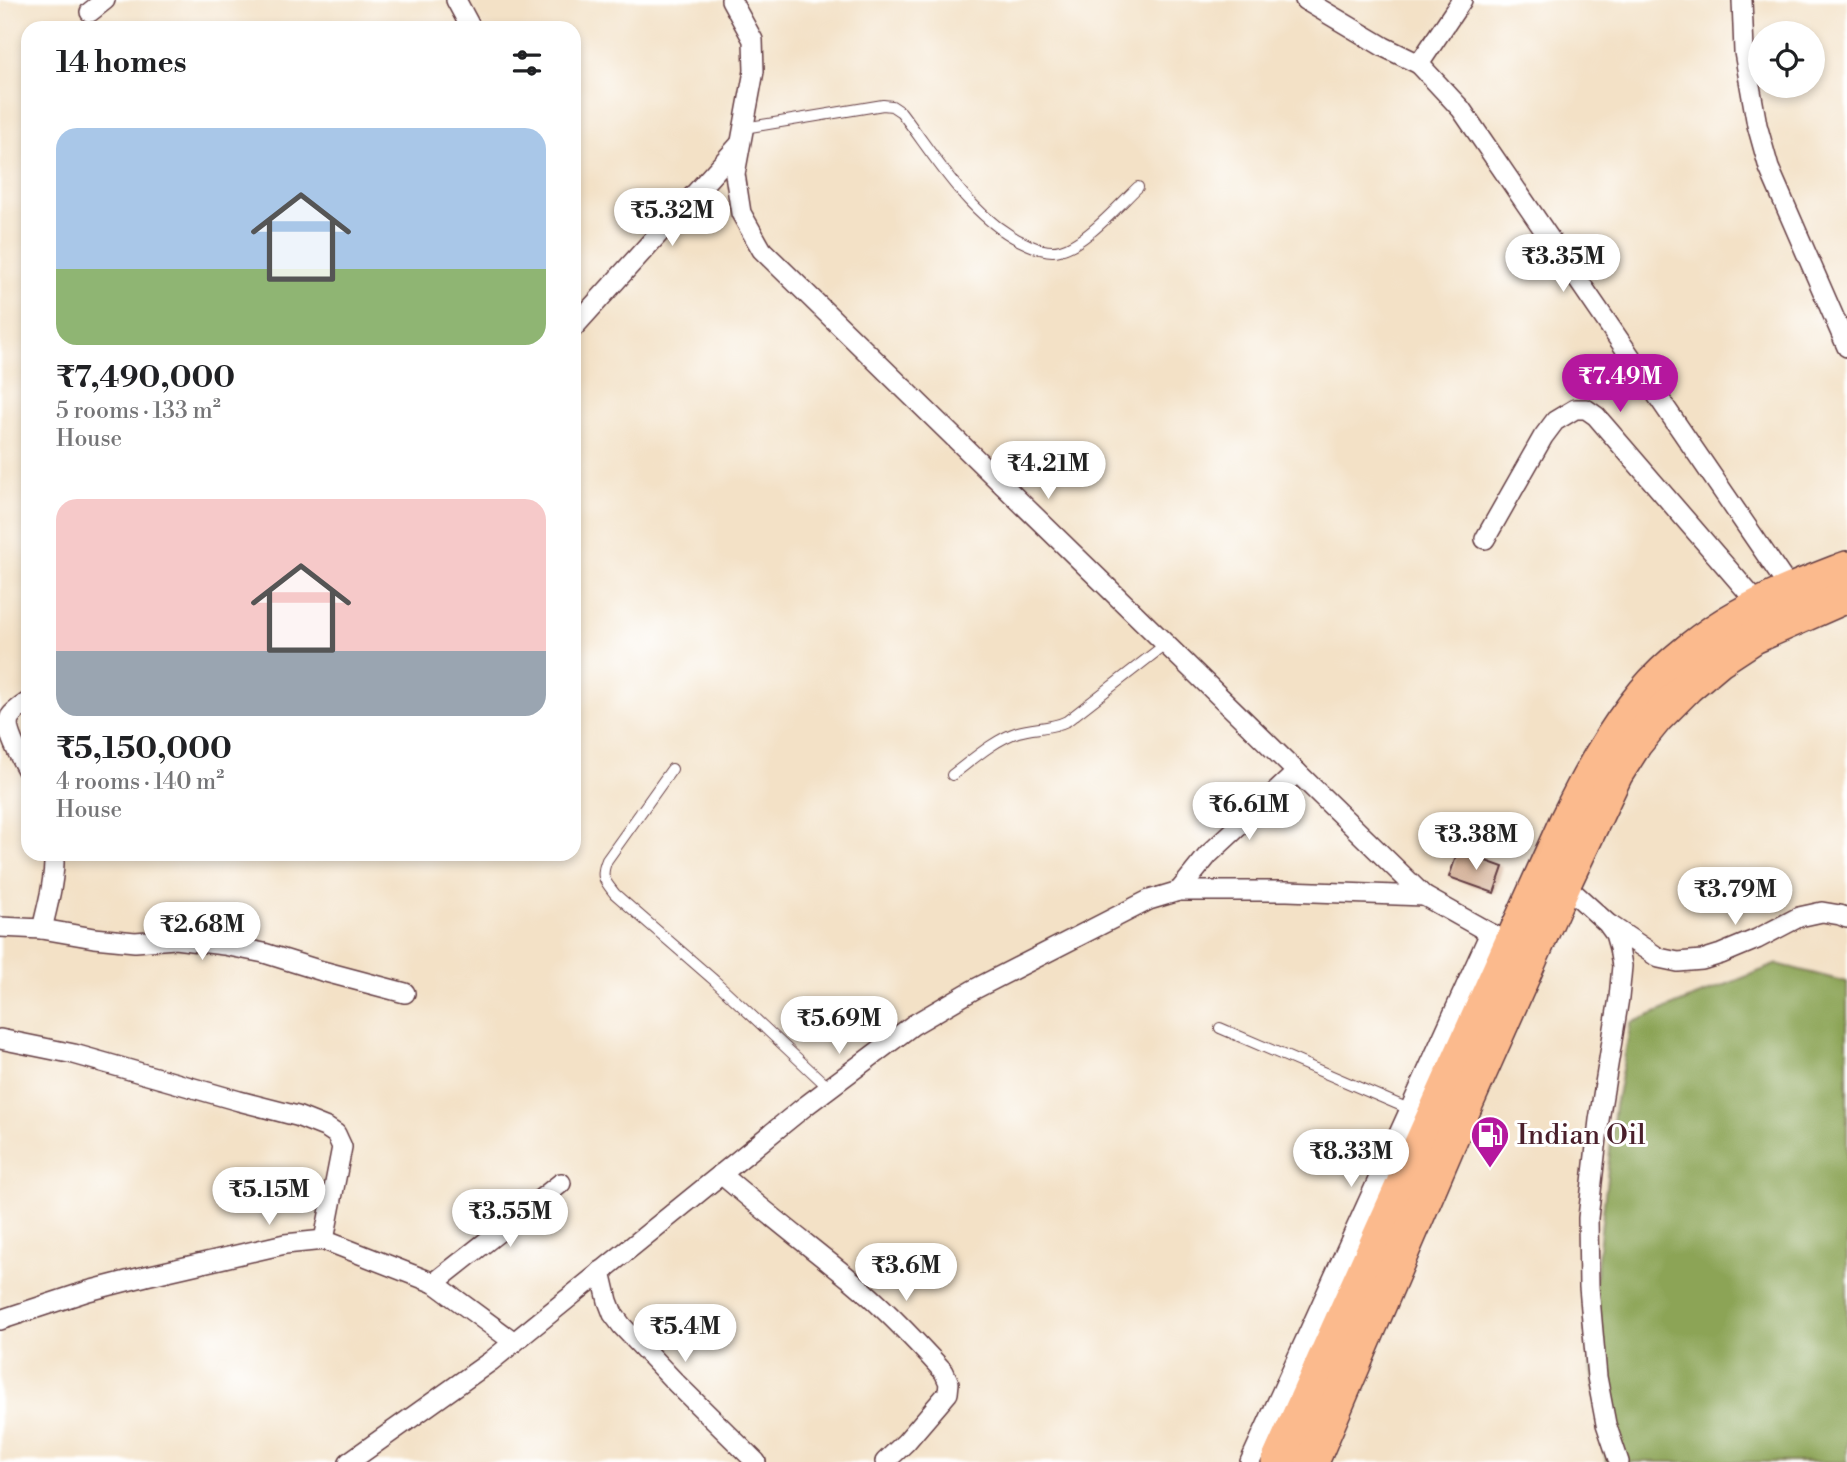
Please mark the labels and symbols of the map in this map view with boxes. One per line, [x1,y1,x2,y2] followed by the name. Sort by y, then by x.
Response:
[615,188,729,248] pin: ₹5.32M
[1506,234,1620,294] pin: ₹3.35M
[1563,354,1677,414] pin: ₹7.49M
[991,442,1105,501] pin: ₹4.21M
[1192,782,1306,842] pin: ₹6.61M
[1419,812,1533,872] pin: ₹3.38M
[1678,867,1792,927] pin: ₹3.79M
[145,902,259,962] pin: ₹2.68M
[782,996,896,1056] pin: ₹5.69M
[1469,1114,1511,1169] fuel station icon: Indian Oil
[1517,1118,1646,1153] place label: Indian Oil
[1294,1130,1408,1189] pin: ₹8.33M
[212,1168,326,1227] pin: ₹5.15M
[453,1190,567,1249] pin: ₹3.55M
[857,1244,955,1303] pin: ₹3.6M
[636,1304,734,1364] pin: ₹5.4M

